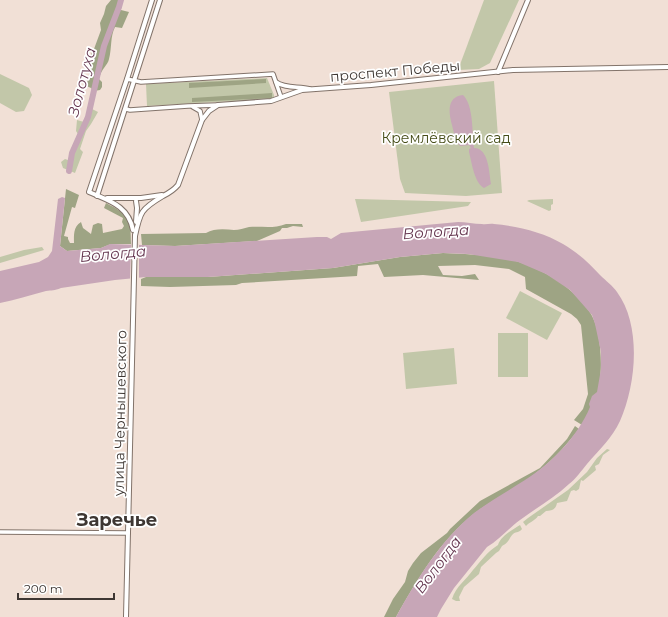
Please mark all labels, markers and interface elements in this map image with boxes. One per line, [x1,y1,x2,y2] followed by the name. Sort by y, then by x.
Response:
[63,45,100,120] water label: Золотуха
[329,56,461,86] street label: проспект Победы
[381,129,511,147] park label: Кремлёвский сад
[402,220,470,243] water label: Вологда
[79,241,147,266] water label: Вологда
[110,330,130,497] street label: улица Чернышевского
[76,509,157,531] district label: Заречье
[410,532,465,597] water label: Вологда
[18,575,114,601] scale bar
[24,581,63,596] text: 200 m

